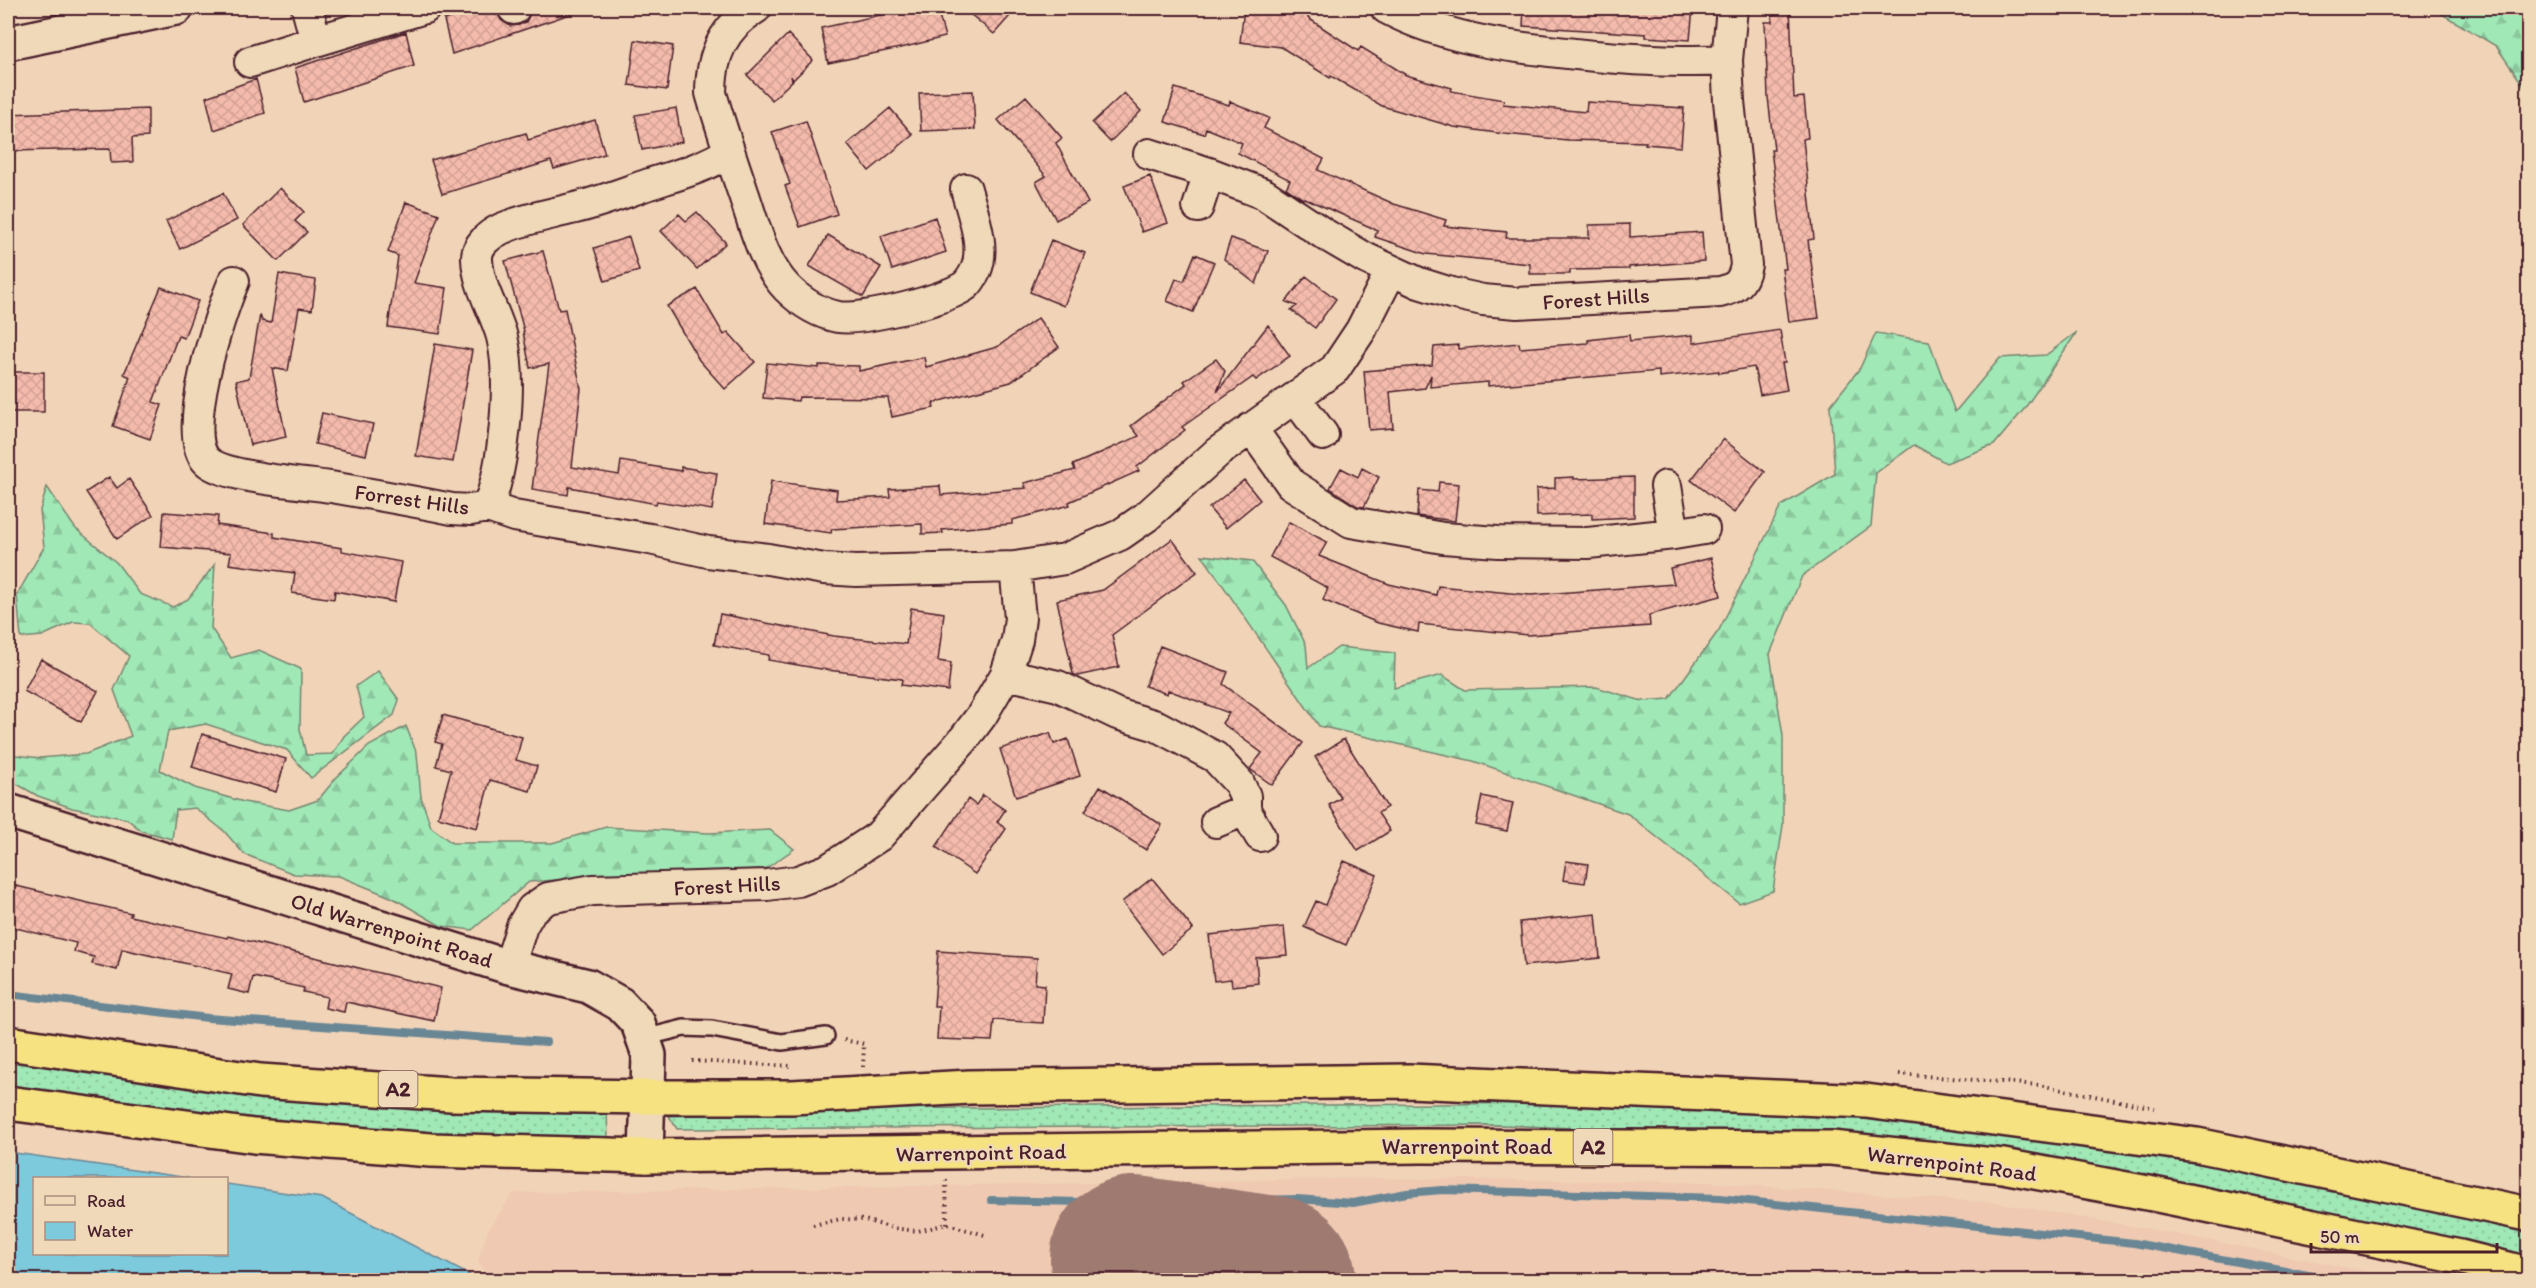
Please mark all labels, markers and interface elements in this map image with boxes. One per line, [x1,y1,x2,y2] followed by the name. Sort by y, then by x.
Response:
[1542,281,1650,316] street label: Forest Hills
[353,478,471,521] street label: Forrest Hills
[673,869,781,902] street label: Forest Hills
[288,887,496,974] street label: Old Warrenpoint Road
[378,1071,418,1107] road number: A2
[1574,1129,1612,1165] road number: A2
[1382,1133,1552,1160] street label: Warrenpoint Road
[895,1138,1067,1167] street label: Warrenpoint Road
[1866,1140,2038,1187] street label: Warrenpoint Road
[33,1177,228,1255] legend
[87,1190,126,1212] text: Road
[2311,1216,2497,1254] scale bar
[87,1220,133,1242] text: Water
[2320,1226,2360,1248] text: 50 m

